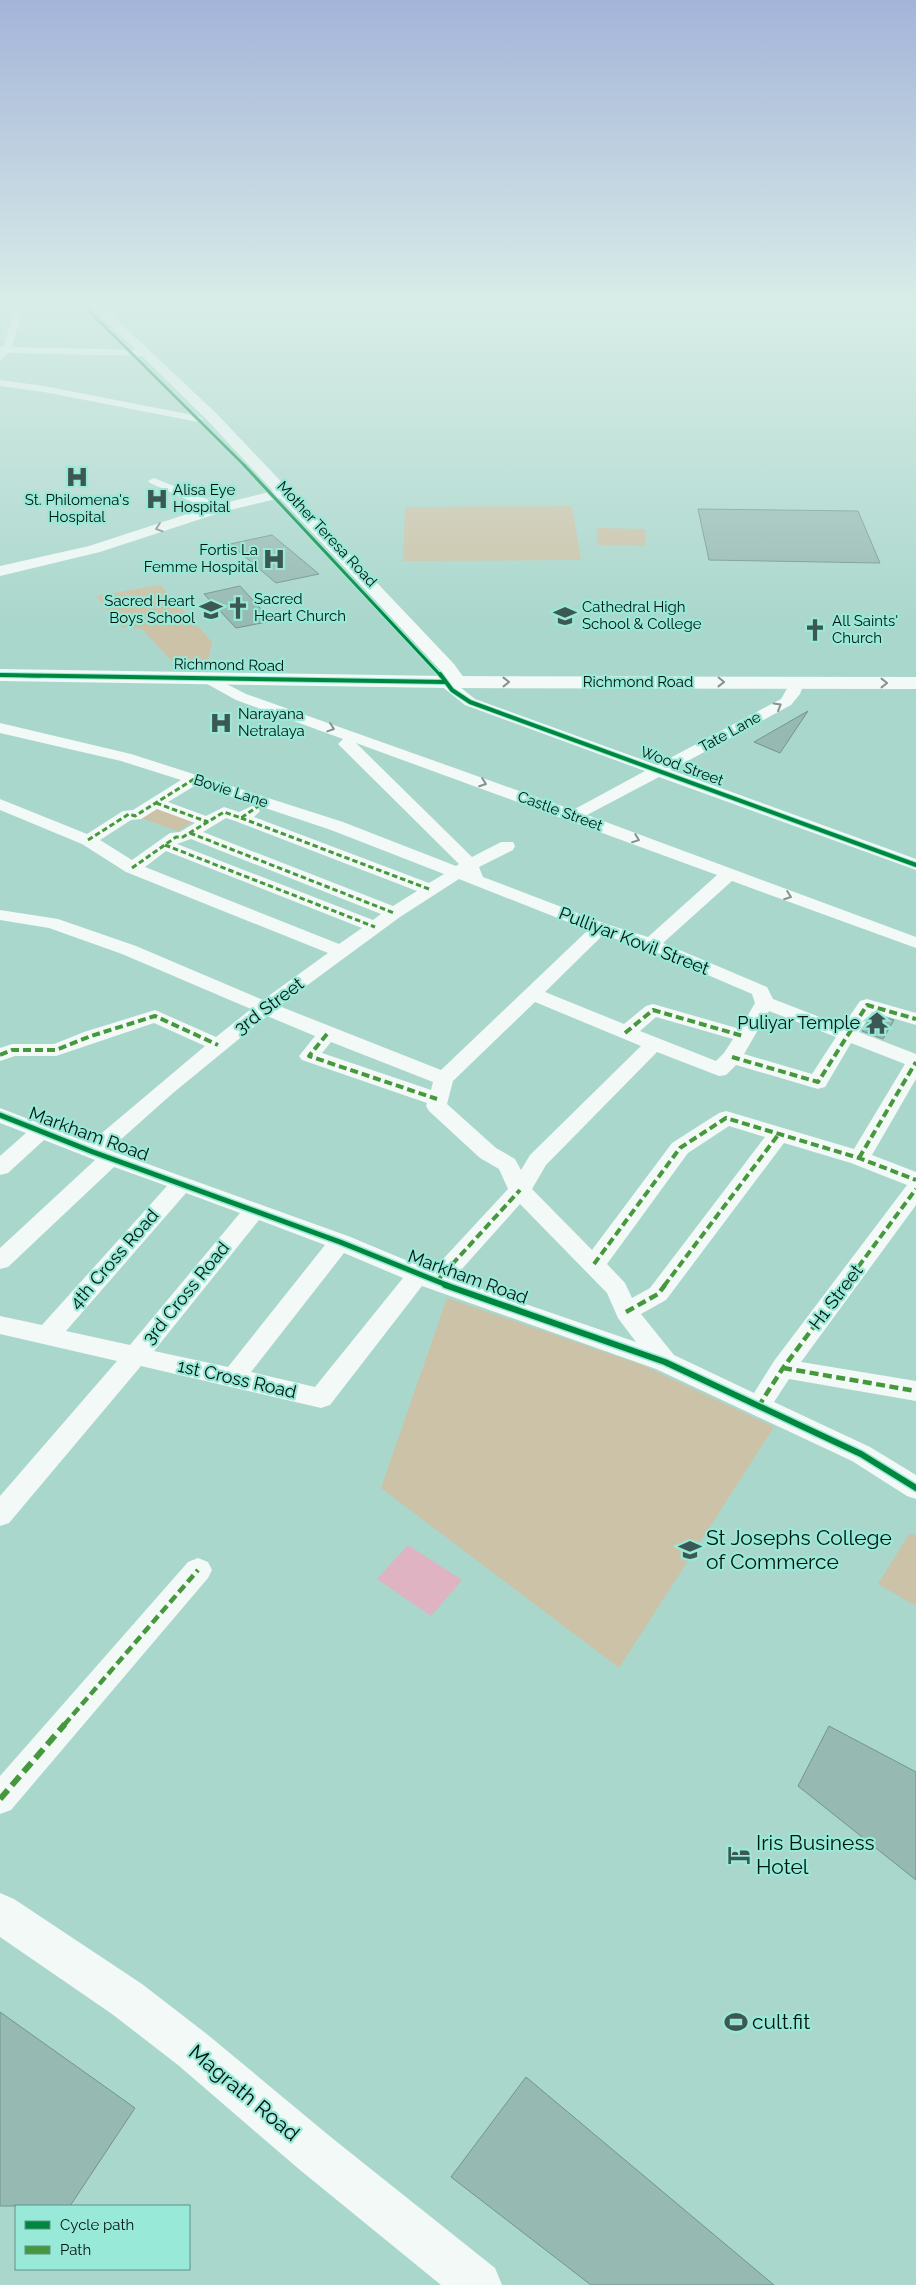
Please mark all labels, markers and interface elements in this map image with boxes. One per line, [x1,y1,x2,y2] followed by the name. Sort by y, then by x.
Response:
[64,464,90,490] hospital icon: St. Philomena's Hospital
[273,477,381,591] street label: Mother Teresa Road
[173,481,235,516] place label: Alisa Eye Hospital
[144,486,170,512] hospital icon: Alisa Eye Hospital
[25,491,129,526] place label: St. Philomena's Hospital
[155,522,163,532] one-way arrow
[144,541,259,576] place label: Fortis La Femme Hospital
[261,546,287,572] hospital icon: Fortis La Femme Hospital
[254,590,346,625] place label: Sacred Heart Church
[104,592,196,627] place label: Sacred Heart Boys School
[225,595,251,621] church icon: Sacred Heart Church
[198,597,224,623] school or university icon: Sacred Heart Boys School
[582,598,702,633] place label: Cathedral High School & College
[552,603,578,629] school or university icon: Cathedral High School & College
[832,612,898,647] place label: All Saints' Church
[802,617,828,643] church icon: All Saints' Church
[174,655,284,675] street label: Richmond Road
[583,673,693,691] street label: Richmond Road
[503,677,511,687] one-way arrow
[718,677,726,687] one-way arrow
[880,678,888,688] one-way arrow
[773,702,782,712] one-way arrow
[238,705,305,740] place label: Narayana Netralaya
[696,708,764,756] street label: Tate Lane
[208,710,234,736] hospital icon: Narayana Netralaya
[326,722,334,732] one-way arrow
[638,743,726,789] street label: Wood Street
[192,771,271,812] street label: Bovie Lane
[479,777,487,787] one-way arrow
[515,787,605,835] street label: Castle Street
[631,833,640,843] one-way arrow
[783,890,792,900] one-way arrow
[556,902,712,979] street label: Pulliyar Kovil Street
[230,973,308,1038] street label: 3rd Street
[864,1010,890,1036] temple icon: Puliyar Temple
[737,1012,860,1033] place label: Puliyar Temple
[26,1102,152,1165] street label: Markham Road
[65,1205,163,1313] street label: 4th Cross Road
[138,1237,233,1348] street label: 3rd Cross Road
[405,1245,531,1308] street label: Markham Road
[805,1260,867,1333] street label: H1 Street
[176,1355,299,1402] street label: 1st Cross Road
[706,1525,892,1574] place label: St Josephs College of Commerce
[677,1537,703,1563] school or university icon: St Josephs College of Commerce
[756,1830,875,1879] place label: Iris Business Hotel
[726,1842,752,1868] hotel icon: Iris Business Hotel
[723,2009,749,2035] sports icon: cult.fit
[752,2009,810,2034] place label: cult.fit
[184,2039,305,2146] street label: Magrath Road
[15,2205,190,2270] legend
[60,2216,134,2234] text: Cycle path
[60,2241,91,2259] text: Path

